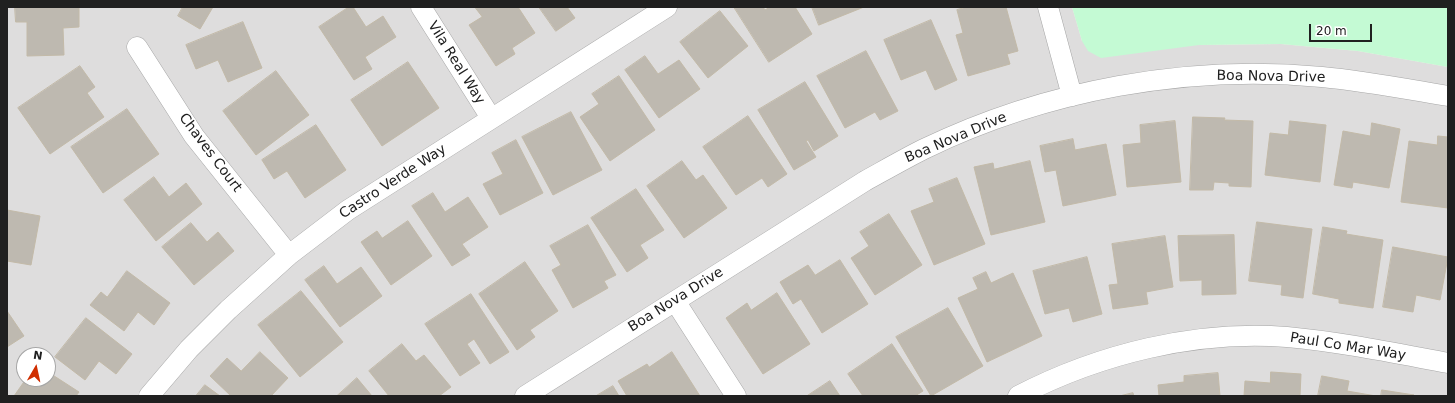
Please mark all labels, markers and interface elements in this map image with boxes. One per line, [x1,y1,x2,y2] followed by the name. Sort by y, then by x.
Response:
[1311,16,1374,42] scale bar
[424,18,488,108] street label: Vila Real Way
[1316,24,1347,38] text: 20 m
[1216,68,1326,86] street label: Boa Nova Drive
[903,109,1009,167] street label: Boa Nova Drive
[175,110,245,196] street label: Chaves Court
[336,141,450,223] street label: Castro Verde Way
[625,264,727,336] street label: Boa Nova Drive
[1289,330,1407,364] street label: Paul Co Mar Way
[16,347,56,387] north arrow
[32,349,43,363] text: N

